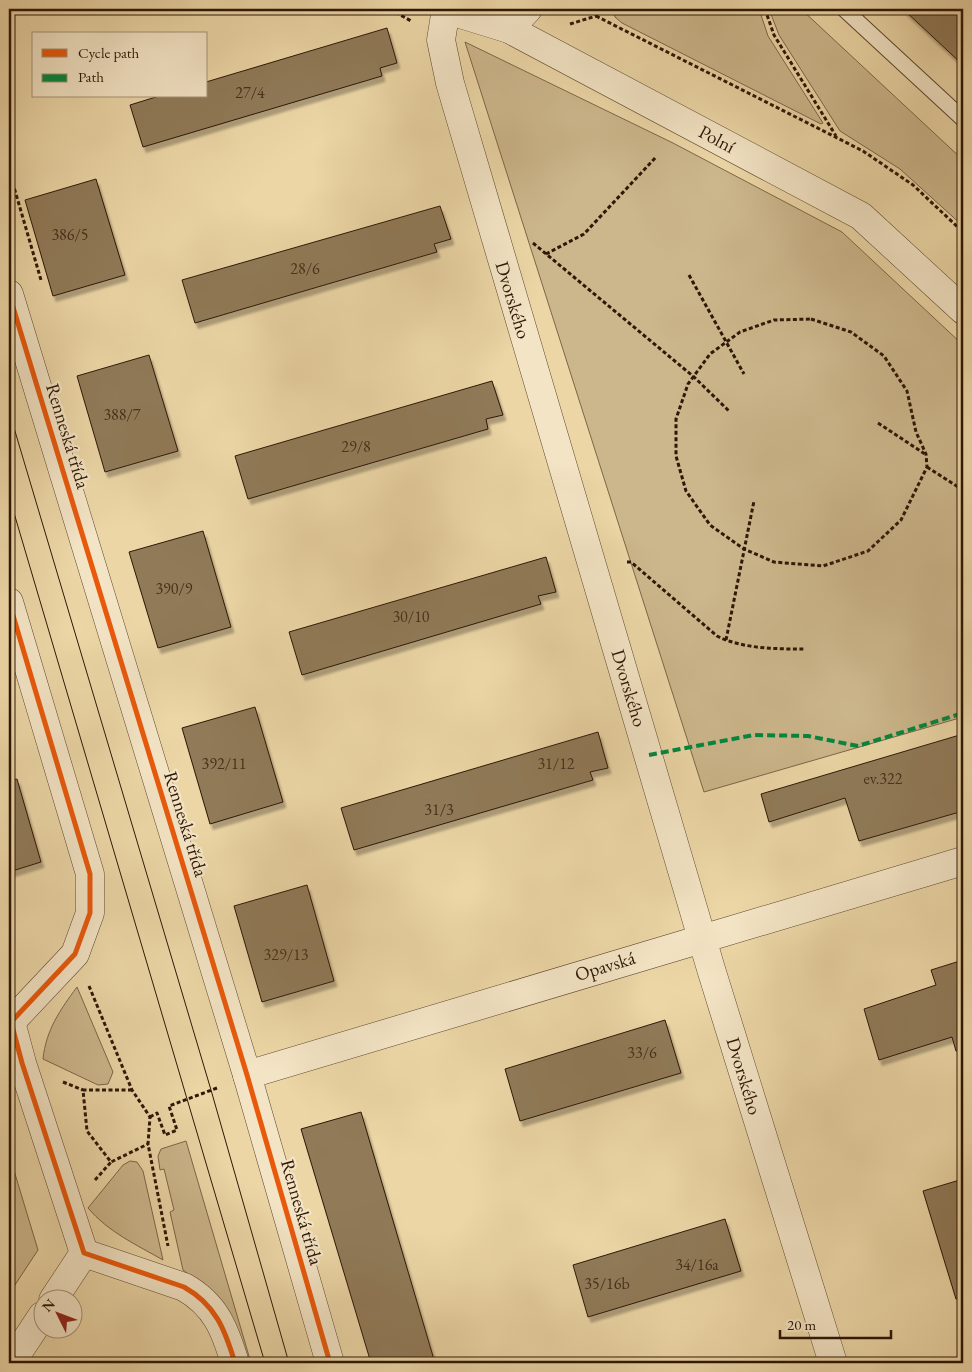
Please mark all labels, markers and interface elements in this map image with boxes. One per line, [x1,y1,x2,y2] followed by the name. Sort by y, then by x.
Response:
[32,32,208,98] legend
[78,43,140,62] text: Cycle path
[78,67,104,86] text: Path
[235,82,265,103] house number: 27/4
[694,119,740,159] street label: Polní
[51,224,89,245] house number: 386/5
[290,258,320,279] house number: 28/6
[489,258,537,342] street label: Dvorského
[40,380,96,492] street label: Renneská třída
[103,404,141,425] house number: 388/7
[341,436,371,457] house number: 29/8
[155,578,193,599] house number: 390/9
[392,606,430,627] house number: 30/10
[605,646,653,730] street label: Dvorského
[202,753,246,774] house number: 392/11
[537,753,575,774] house number: 31/12
[158,768,214,880] street label: Renneská třída
[864,768,903,789] house number: ev.322
[424,799,454,820] house number: 31/3
[264,944,309,965] house number: 329/13
[572,945,639,987] street label: Opavská
[720,1034,768,1118] street label: Dvorského
[627,1042,657,1063] house number: 33/6
[275,1156,329,1268] street label: Renneská třída
[675,1254,719,1275] house number: 34/16a
[584,1273,630,1294] house number: 35/16b
[32,1290,82,1340] north arrow
[38,1295,59,1316] text: N
[780,1307,891,1339] scale bar
[787,1315,816,1334] text: 20 m

